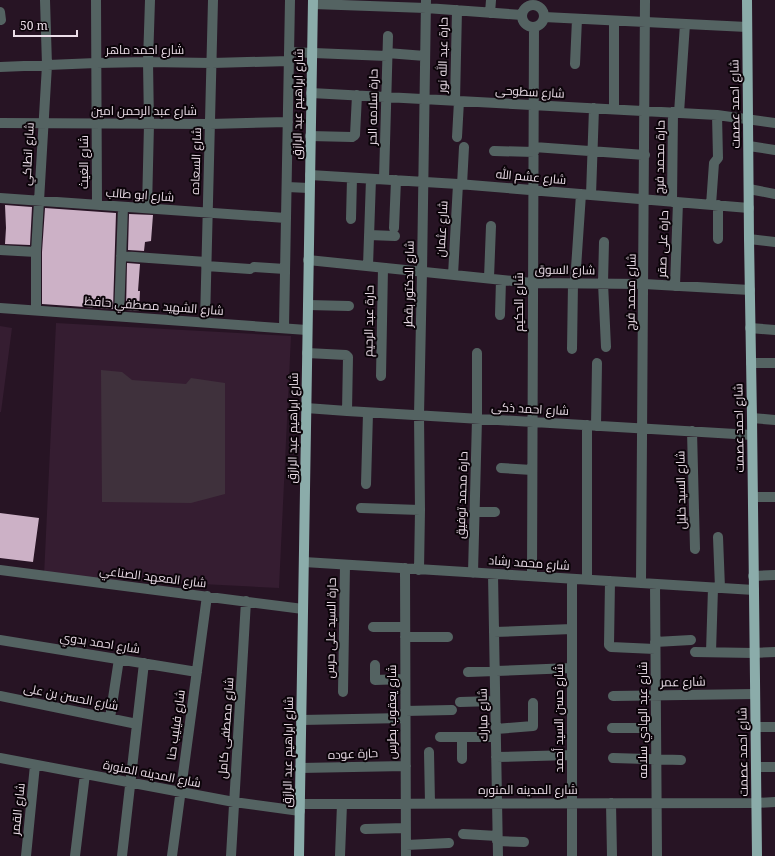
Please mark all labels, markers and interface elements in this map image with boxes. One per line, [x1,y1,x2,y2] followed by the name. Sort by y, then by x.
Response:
[14,12,77,38] scale bar
[20,17,48,34] text: 50 m
[433,17,452,94] street label: حارة عبد الله نور
[105,41,184,58] street label: شارع احمد ماهر
[288,48,307,160] street label: شارع ابراهيم عبد الرازق
[725,59,744,149] street label: شارع احمد عصمت
[363,69,382,146] street label: حارة سلامه الحر
[495,81,565,102] street label: شارع سطوحى
[91,102,197,119] street label: شارع عبد الرحمن امين
[650,120,669,194] street label: حارة محمد فرج
[17,122,40,186] street label: شارع انطاكي
[186,127,205,195] street label: شارع السعاده
[75,135,92,189] street label: شارع الغيث
[495,165,567,188] street label: شارع عشم الله
[105,184,175,205] street label: شارع ابو طالب
[432,200,451,258] street label: شارع عثمان
[653,210,672,279] street label: حارة على صقر
[399,240,418,329] street label: شارع الدكتور بقطر
[621,253,640,331] street label: شارع محمد فرج
[535,260,595,279] street label: شارع السوق
[510,272,527,332] street label: شارع الحكيم
[359,285,378,357] street label: حارة عبد الرحيم
[84,292,224,321] street label: شارع الشهيد مصطفي حافظ
[283,372,302,484] street label: شارع ابراهيم عبد الرازق
[729,383,748,473] street label: شارع احمد عصمت
[491,398,569,419] street label: شارع احمد ذكى
[451,451,472,539] street label: حارة محمد توفيق
[671,451,690,529] street label: شارع السيد خليل
[488,551,570,574] street label: شارع محمد رشاد
[98,562,208,593] street label: شارع المعهد الصناعي
[321,577,340,679] street label: حارة السيد على حرس
[59,628,141,659] street label: شارع احمد بدوي
[634,662,653,778] street label: شارع عبد الهادي سلامه
[550,663,567,772] street label: شارع حسن السيد أحمد
[383,665,400,759] street label: شارع يعقوب بطرس
[659,673,706,690] street label: شارع عمر
[213,677,238,779] street label: شارع مصطفى كامل
[22,679,120,714] street label: شارع الحسن بن على
[474,688,491,742] street label: شارع مبارك
[162,689,189,761] street label: شارع فيليب حنا
[278,696,297,808] street label: شارع ابراهيم عبد الرازق
[733,707,752,797] street label: شارع احمد عصمت
[328,744,378,763] street label: حارة عوده
[102,756,203,791] street label: شارع المدينه المنورة
[478,781,578,798] street label: شارع المدينه المنوره
[6,782,29,837] street label: شارع القمر

